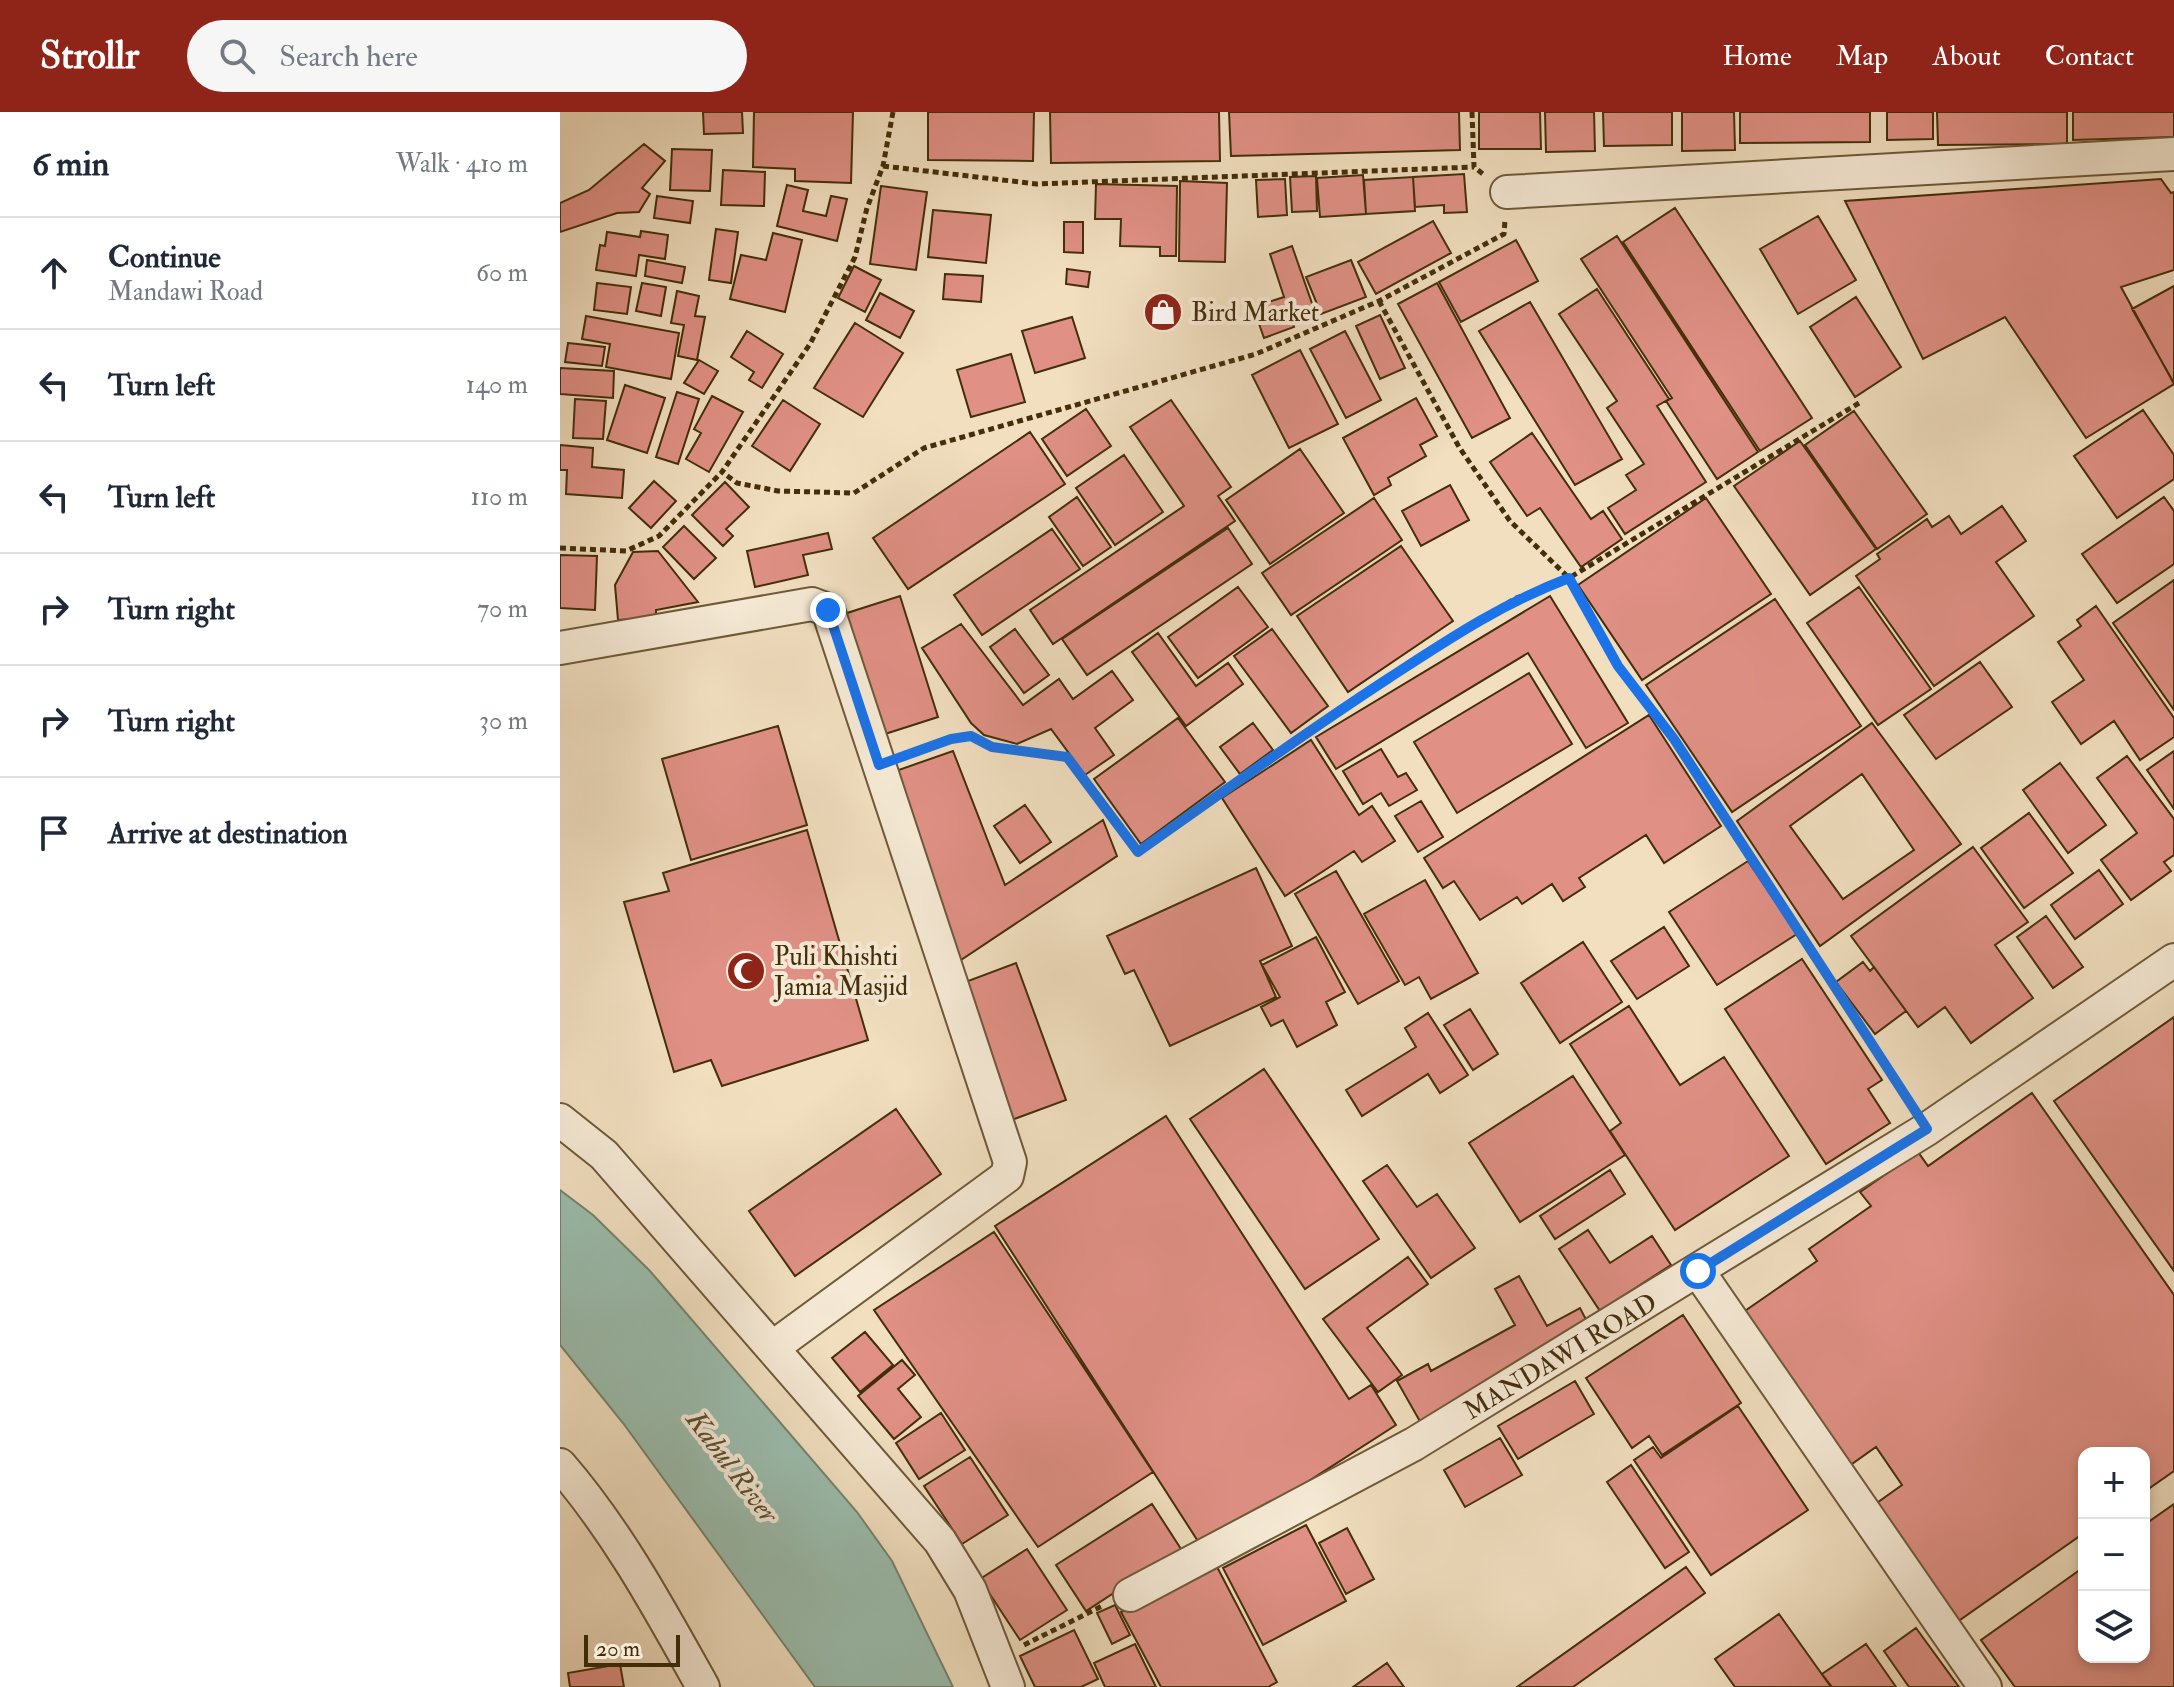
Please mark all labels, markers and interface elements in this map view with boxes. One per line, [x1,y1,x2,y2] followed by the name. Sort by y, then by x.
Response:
[187,20,747,92] search box
[40,32,139,80] text: Strollr
[215,34,259,78] icon: search
[279,38,418,75] text: Search here
[1722,39,1792,74] text: Home
[1836,39,1888,74] text: Map
[1932,39,2001,74] text: About
[2045,39,2134,74] text: Contact
[32,143,109,186] text: 6 min
[396,148,528,180] text: Walk · 410 m
[108,239,221,276] text: Continue
[32,251,76,295] icon: ahead
[476,257,528,289] text: 60 m
[108,276,263,308] text: Mandawi Road
[1142,291,1184,333] shop icon: Bird Market
[1191,297,1319,329] place label: Bird Market
[32,363,76,407] icon: left
[108,367,215,404] text: Turn left
[466,369,528,401] text: 140 m
[32,475,76,519] icon: left
[108,479,215,516] text: Turn left
[471,481,528,513] text: 110 m
[32,587,76,631] icon: right
[108,591,235,628] text: Turn right
[810,592,846,628] route end
[477,593,528,625] text: 70 m
[32,699,76,743] icon: right
[108,703,235,740] text: Turn right
[479,705,528,737] text: 30 m
[32,811,76,855] icon: arrive
[108,815,348,852] text: Arrive at destination
[773,941,908,1003] place label: Puli Khishti Jamia Masjid
[725,950,767,992] mosque icon: Puli Khishti Jamia Masjid
[1680,1253,1716,1289] route start
[1458,1287,1663,1427] street label: MANDAWI ROAD
[677,1402,786,1531] water label: Kabul River
[2078,1447,2150,1663] map controls
[2078,1447,2150,1519] button: +
[2078,1519,2150,1591] button: −
[2078,1591,2150,1663] button: layers
[584,1631,680,1667] scale bar
[596,1635,640,1663] text: 20 m

